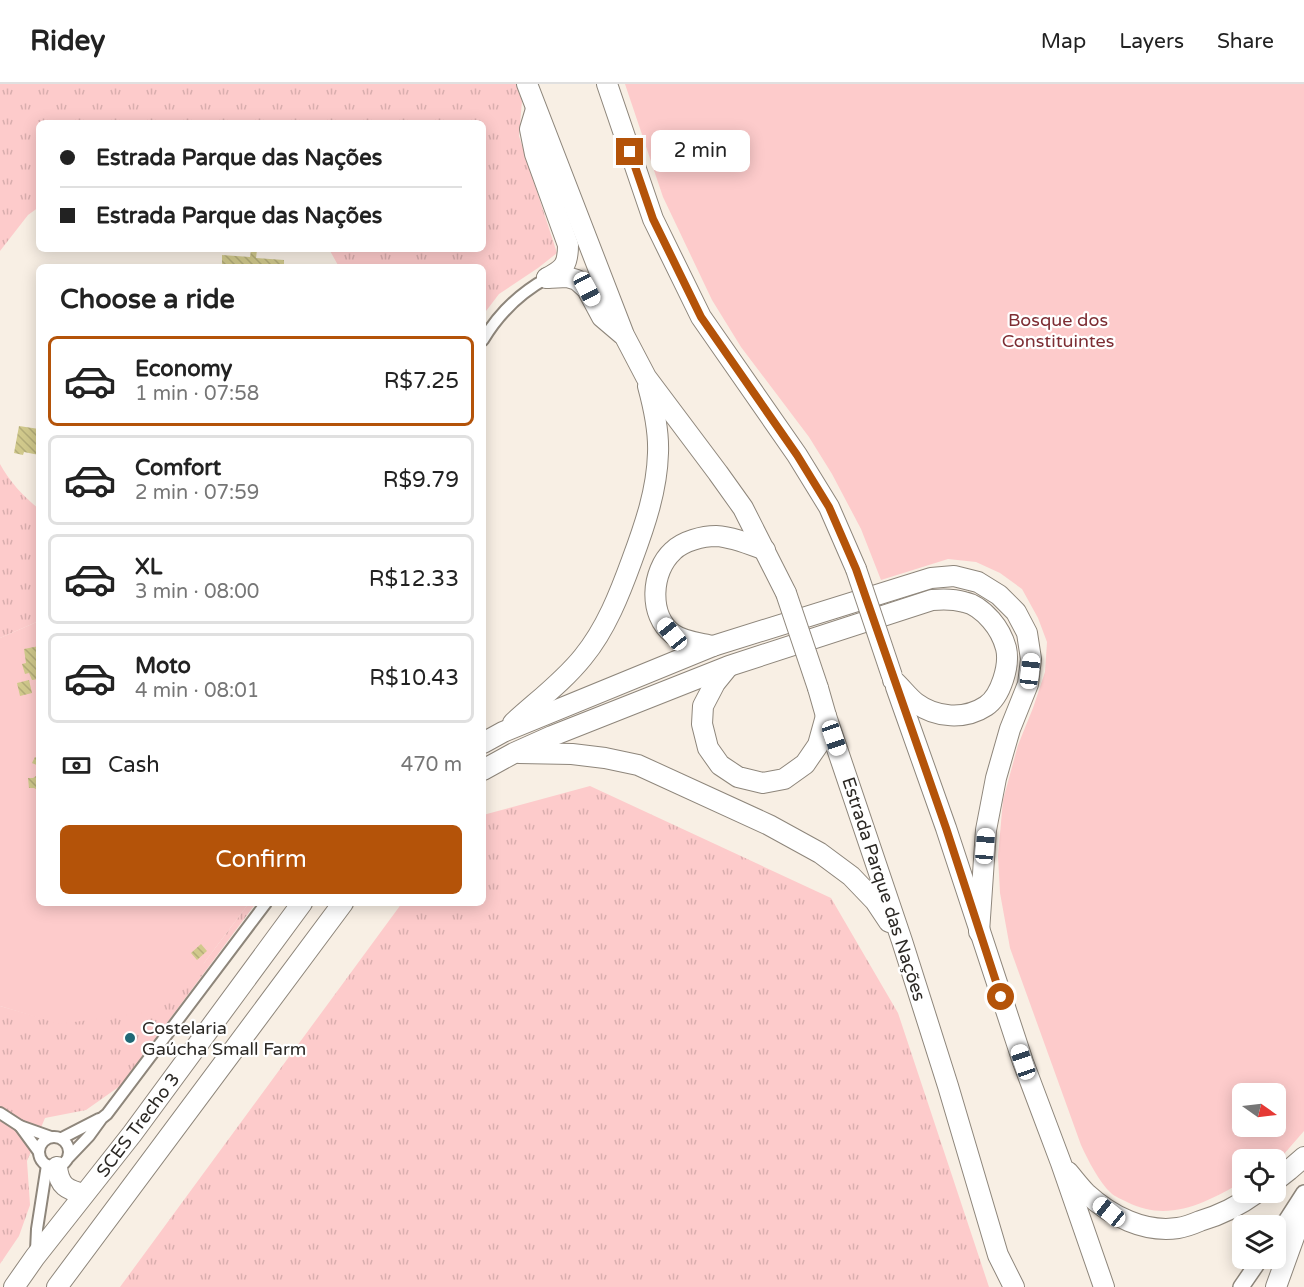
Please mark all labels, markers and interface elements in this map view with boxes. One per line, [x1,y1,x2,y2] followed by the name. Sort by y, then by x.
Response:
[30,24,105,58] text: Ridey
[1041,29,1086,54] text: Map
[1119,29,1184,54] text: Layers
[1217,29,1274,54] text: Share
[651,131,750,173] callout: 2 min
[616,138,643,165] route end
[674,139,727,163] text: 2 min
[96,145,382,171] text: Estrada Parque das Nações
[96,203,382,229] text: Estrada Parque das Nações
[571,269,603,309] car
[60,283,235,316] text: Choose a ride
[1002,309,1114,352] park label: Bosque dos Constituintes
[63,354,117,408] icon: car
[135,356,232,382] text: Economy
[384,368,459,394] text: R$7.25
[135,382,259,406] text: 1 min · 07:58
[63,453,117,507] icon: car
[135,455,221,481] text: Comfort
[383,467,459,493] text: R$9.79
[135,481,259,505] text: 2 min · 07:59
[63,552,117,606] icon: car
[135,554,162,580] text: XL
[369,566,459,592] text: R$12.33
[135,580,259,604] text: 3 min · 08:00
[654,614,690,654] car
[63,651,117,705] icon: car
[1019,652,1041,690] car
[135,653,191,679] text: Moto
[369,665,459,691] text: R$10.43
[135,679,259,703] text: 4 min · 08:01
[820,718,848,758] car
[60,749,93,782] icon: cash
[108,752,160,778] text: Cash
[401,753,462,777] text: 470 m
[837,774,931,1004] street label: Estrada Parque das Nações
[60,825,462,894] button: Confirm
[974,827,996,865] car
[987,983,1014,1010] route start
[142,1017,306,1060] place label: Costelaria Gaúcha Small Farm
[123,1031,137,1045] marker: Costelaria Gaúcha Small Farm
[1009,1042,1037,1082] car
[92,1068,184,1182] street label: SCES Trecho 3
[1232,1083,1286,1137] north arrow
[1232,1083,1286,1269] map controls
[1232,1149,1286,1203] button: locate
[1089,1194,1129,1230] car
[1232,1215,1286,1269] button: layers

